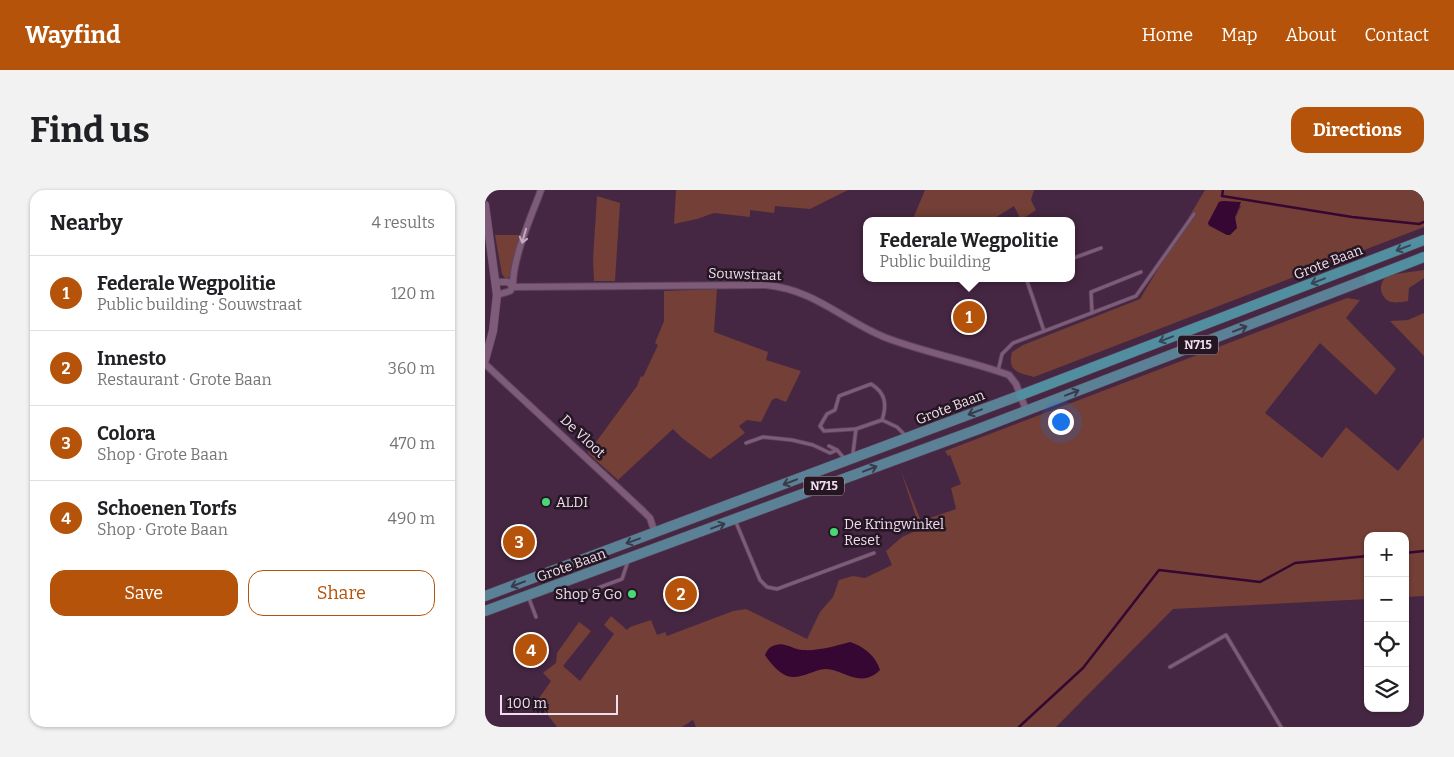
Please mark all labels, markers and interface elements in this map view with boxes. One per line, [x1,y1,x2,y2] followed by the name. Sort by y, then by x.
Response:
[25,21,121,49] text: Wayfind
[1142,24,1193,46] text: Home
[1221,24,1257,46] text: Map
[1285,24,1336,46] text: About
[1364,24,1429,46] text: Contact
[1291,107,1424,153] button: Directions
[30,109,150,151] text: Find us
[50,210,123,236] text: Nearby
[372,213,435,232] text: 4 results
[863,217,1075,282] popup
[519,228,529,244] one-way arrow
[880,229,1058,252] text: Federale Wegpolitie
[1291,241,1365,283] street label: Grote Baan
[1396,244,1411,253] one-way arrow
[880,252,991,271] text: Public building
[708,265,782,284] street label: Souwstraat
[97,272,276,295] text: Federale Wegpolitie
[1311,277,1326,286] one-way arrow
[63,284,69,303] text: 1
[391,284,435,303] text: 120 m
[97,295,302,314] text: Public building · Souwstraat
[953,298,985,336] pin: 1
[1232,324,1247,333] one-way arrow
[1159,335,1175,344] one-way arrow
[1178,336,1218,354] road number: N715
[97,347,166,370] text: Innesto
[61,359,71,378] text: 2
[388,359,435,378] text: 360 m
[97,370,272,389] text: Restaurant · Grote Baan
[913,386,987,428] street label: Grote Baan
[1064,388,1079,397] one-way arrow
[968,408,983,417] one-way arrow
[1048,409,1074,435] your location
[557,411,609,461] street label: De Vloot
[97,422,155,445] text: Colora
[61,434,71,453] text: 3
[389,434,435,453] text: 470 m
[97,445,228,464] text: Shop · Grote Baan
[862,464,878,473] one-way arrow
[804,476,844,496] road number: N715
[783,478,798,487] one-way arrow
[556,494,588,511] place label: ALDI
[540,496,552,508] marker: ALDI
[97,497,237,520] text: Schoenen Torfs
[61,509,71,528] text: 4
[388,509,435,528] text: 490 m
[844,516,944,549] place label: De Kringwinkel Reset
[97,520,228,539] text: Shop · Grote Baan
[710,521,725,530] one-way arrow
[503,523,535,561] pin: 3
[828,526,840,538] marker: De Kringwinkel Reset
[1364,532,1409,712] map controls
[1364,532,1409,577] button: +
[626,537,641,546] one-way arrow
[534,545,608,586] street label: Grote Baan
[50,570,238,616] button: Save
[248,570,435,616] button: Share
[665,575,697,613] pin: 2
[1364,577,1409,622] button: −
[511,580,526,589] one-way arrow
[555,586,622,603] place label: Shop & Go
[626,588,638,600] marker: Shop & Go
[1364,622,1409,667] button: locate
[515,631,547,669] pin: 4
[1364,667,1409,712] button: layers
[500,692,617,715] scale bar
[507,695,547,712] text: 100 m

